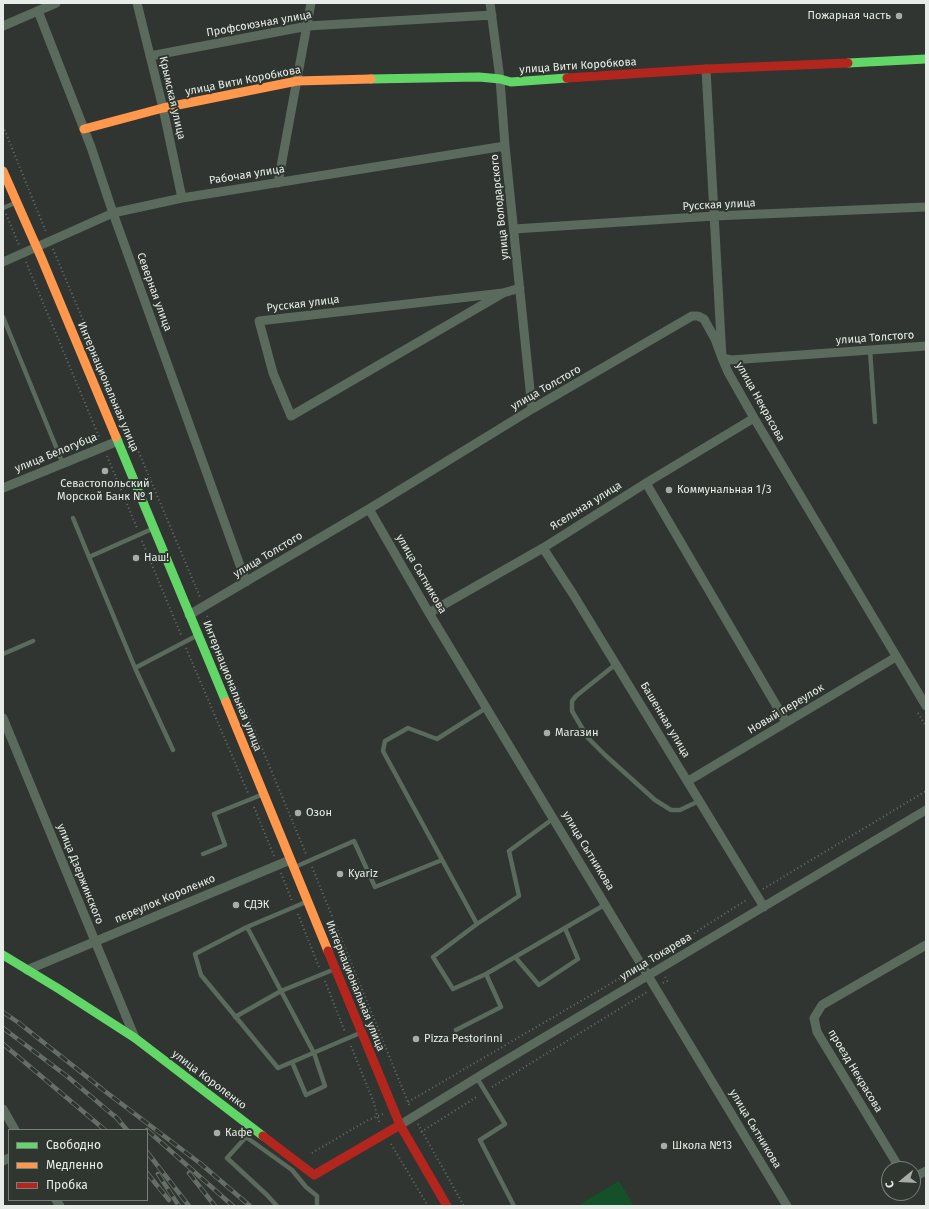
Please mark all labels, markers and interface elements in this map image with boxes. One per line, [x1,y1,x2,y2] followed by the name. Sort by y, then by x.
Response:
[205,8,313,40] street label: Профсоюзная улица
[808,9,891,23] place label: Пожарная часть
[894,11,904,21] marker: Пожарная часть
[156,55,188,141] street label: Крымская улица
[519,55,637,77] street label: улица Вити Коробкова
[184,63,302,99] street label: улица Вити Коробкова
[488,154,512,260] street label: улица Володарского
[208,163,286,187] street label: Рабочая улица
[682,196,756,214] street label: Русская улица
[134,251,174,333] street label: Северная улица
[266,293,340,315] street label: Русская улица
[75,320,141,454] street label: Интернациональная улица
[835,329,915,347] street label: улица Толстого
[733,360,787,444] street label: улица Некрасова
[509,363,583,413] street label: улица Толстого
[13,430,99,476] street label: улица Белогубца
[100,466,110,476] marker: Севастопольский Морской Банк № 1
[57,477,153,503] place label: Севастопольский Морской Банк № 1
[548,479,624,533] street label: Ясельная улица
[677,483,772,497] place label: Коммунальная 1/3
[664,485,674,495] marker: Коммунальная 1/3
[231,529,305,581] street label: улица Толстого
[393,532,449,616] street label: улица Сытникова
[144,551,169,565] place label: Наш!
[131,553,141,563] marker: Наш!
[200,619,264,753] street label: Интернациональная улица
[637,680,693,760] street label: Башенная улица
[746,681,826,737] street label: Новый переулок
[555,726,598,740] place label: Магазин
[542,728,552,738] marker: Магазин
[306,806,332,820] place label: Озон
[293,808,303,818] marker: Озон
[559,809,617,893] street label: улица Сытникова
[54,822,106,926] street label: улица Дзержинского
[348,867,378,881] place label: Kyariz
[335,869,345,879] marker: Kyariz
[113,872,217,926] street label: переулок Короленко
[244,898,269,912] place label: СДЭК
[231,900,241,910] marker: СДЭК
[323,919,387,1053] street label: Интернациональная улица
[618,930,694,984] street label: улица Токарева
[825,1027,885,1115] street label: проезд Некрасова
[424,1032,503,1046] place label: Pizza Pestorinni
[411,1034,421,1044] marker: Pizza Pestorinni
[169,1048,249,1112] street label: улица Короленко
[726,1087,784,1171] street label: улица Сытникова
[225,1126,252,1140] place label: Кафе
[212,1128,222,1138] marker: Кафе
[8,1129,148,1201] legend
[46,1138,101,1152] text: Свободно
[672,1139,732,1153] place label: Школа №13
[659,1141,669,1151] marker: Школа №13
[46,1158,103,1172] text: Медленно
[881,1161,921,1201] north arrow
[46,1178,88,1192] text: Пробка
[883,1180,897,1190] text: С

